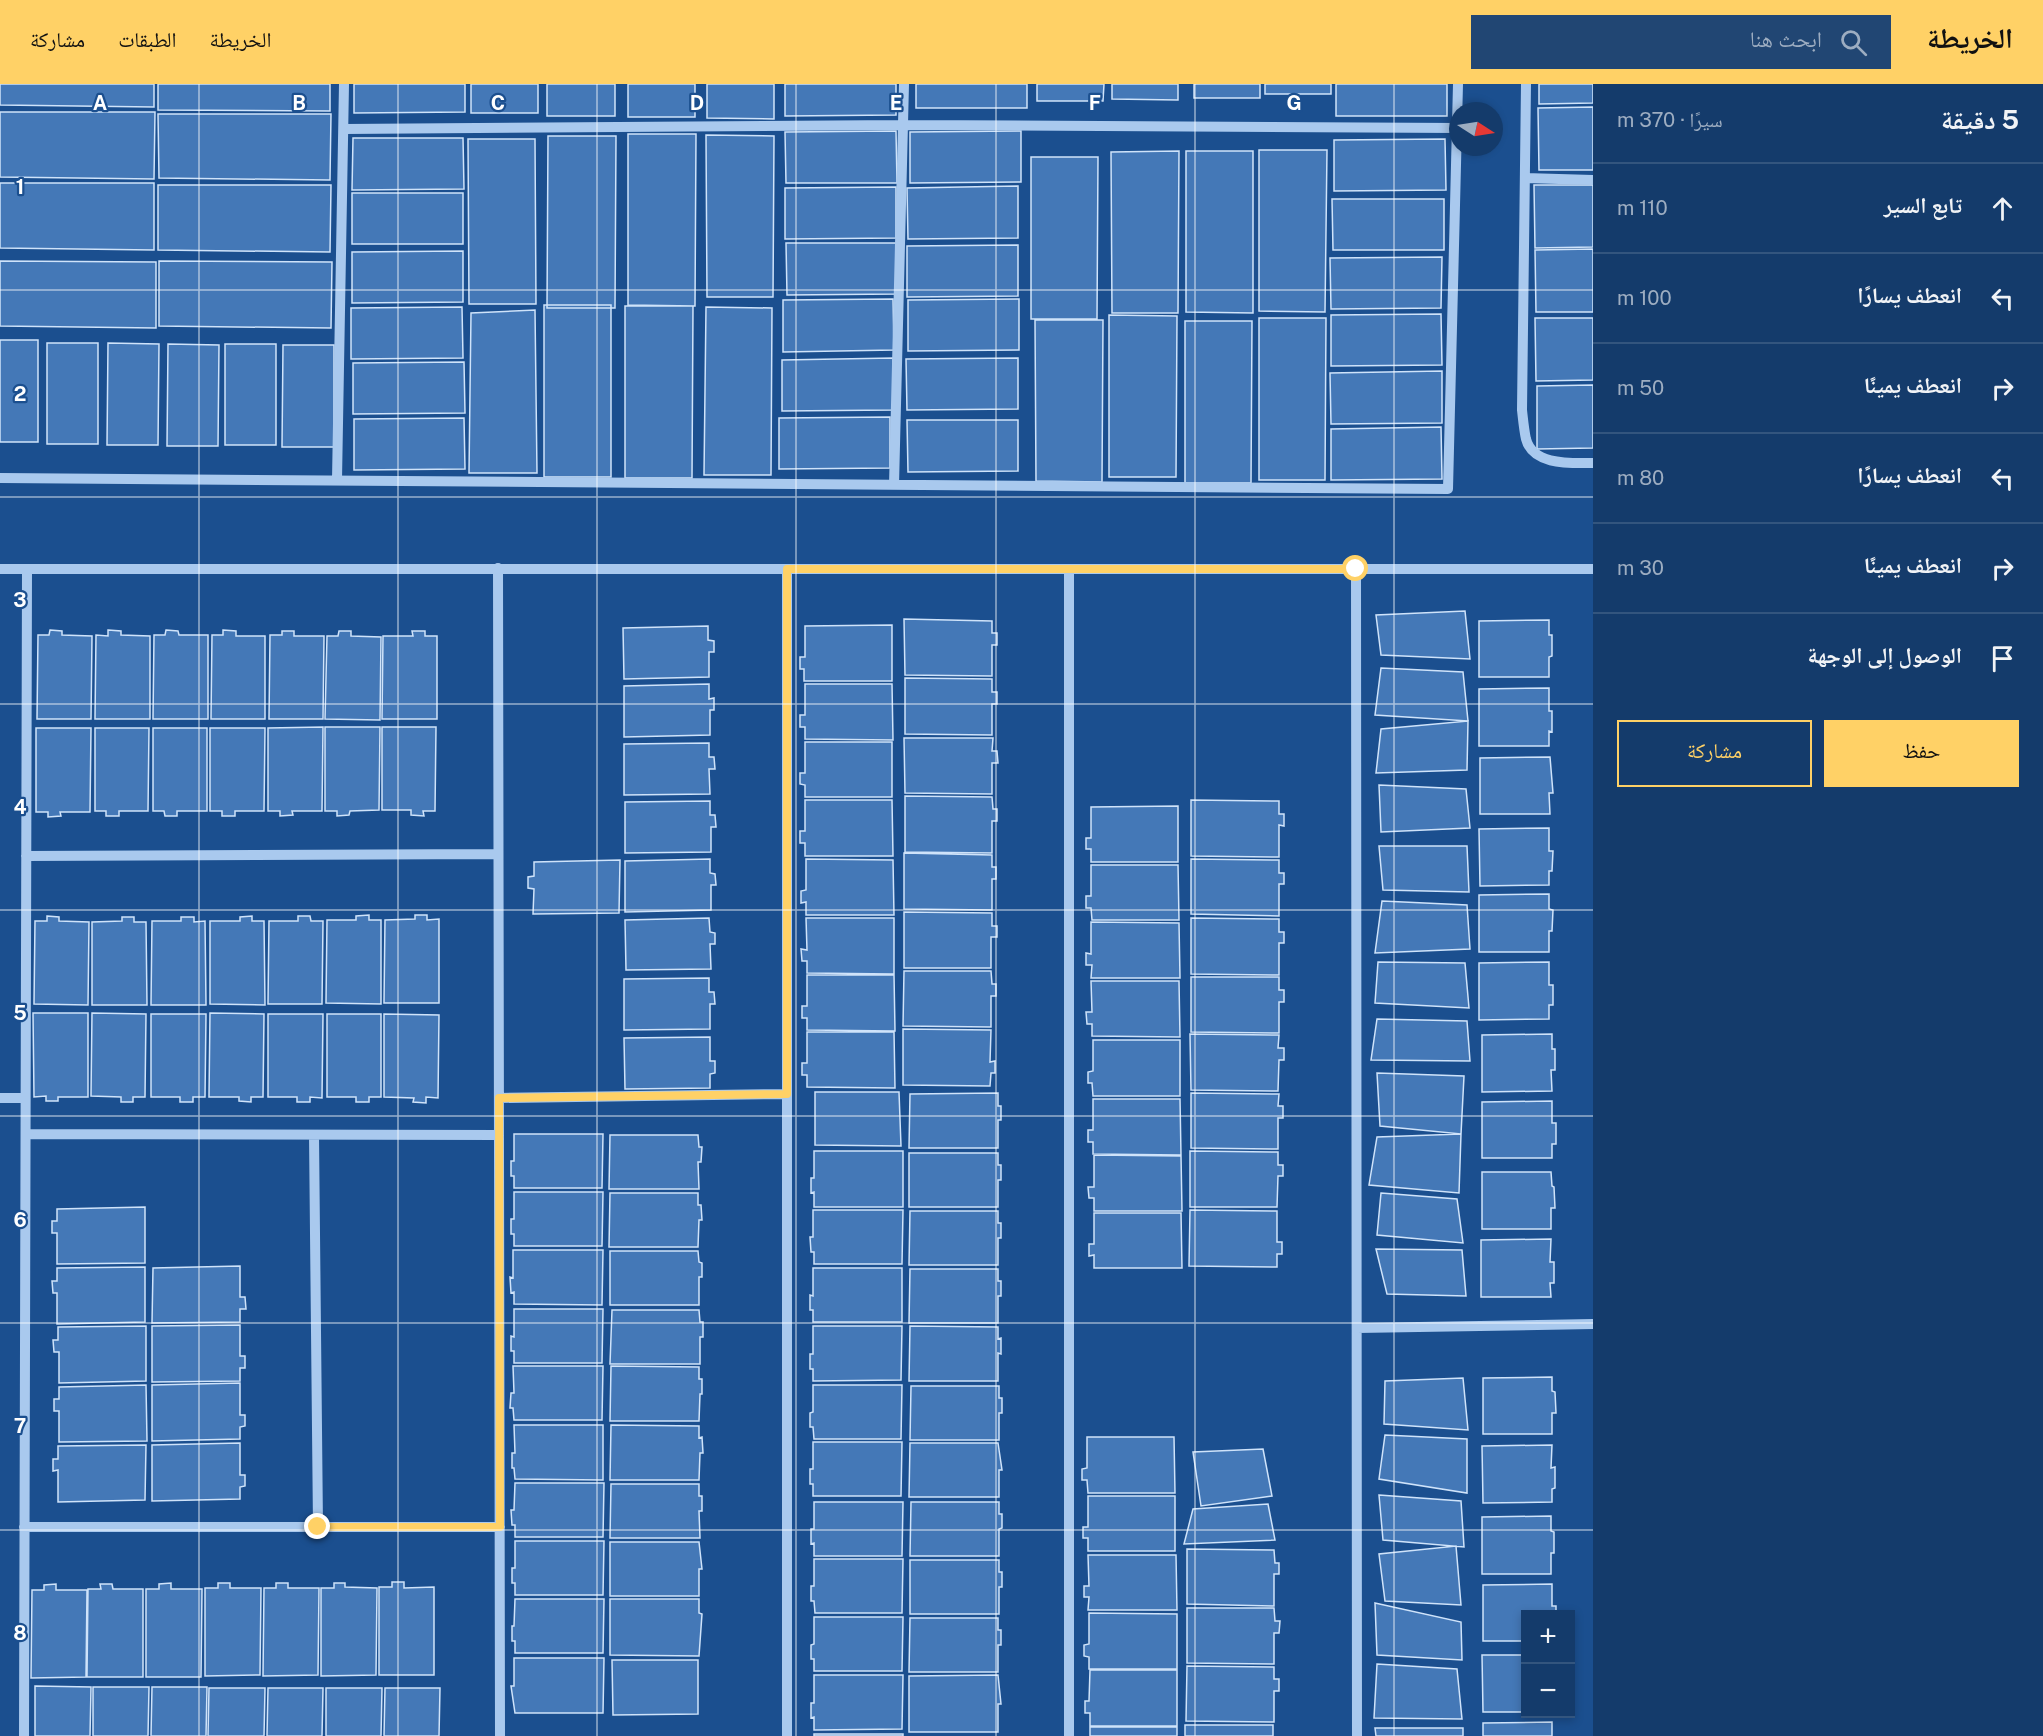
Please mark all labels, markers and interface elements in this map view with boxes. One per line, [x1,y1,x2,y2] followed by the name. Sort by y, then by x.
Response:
[1471,15,1891,69] search box
[1927,21,2013,54] text: الخريطة
[1750,26,1822,52] text: ابحث هنا
[1837,26,1870,59] icon: search
[30,27,85,52] text: مشاركة
[118,27,177,52] text: الطبقات
[210,27,271,52] text: الخريطة
[93,91,107,115] text: A
[292,91,306,115] text: B
[491,91,505,115] text: C
[690,91,704,115] text: D
[890,91,902,115] text: E
[1089,91,1101,115] text: F
[1286,91,1302,115] text: G
[1449,102,1503,156] north arrow
[1941,104,2019,135] text: 5 دقيقة
[1617,108,1723,132] text: سيرًا · 370 m
[16,175,24,199] text: 1
[1884,192,1962,218] text: تابع السير
[1986,192,2019,225] icon: ahead
[1617,196,1668,220] text: 110 m
[1857,282,1962,308] text: انعطف يسارًا
[1986,282,2019,315] icon: left
[1617,286,1672,310] text: 100 m
[1864,372,1962,398] text: انعطف يمينًا
[1986,372,2019,405] icon: right
[1617,376,1664,400] text: 50 m
[14,382,26,406] text: 2
[1857,462,1962,488] text: انعطف يسارًا
[1986,462,2019,495] icon: left
[1617,466,1664,490] text: 80 m
[1864,552,1962,578] text: انعطف يمينًا
[1986,552,2019,585] icon: right
[1342,555,1368,581] route start
[1617,556,1664,580] text: 30 m
[13,588,27,612] text: 3
[1807,642,1962,668] text: الوصول إلى الوجهة
[1986,642,2019,675] icon: arrive
[1617,720,1812,787] button: مشاركة
[1824,720,2019,787] button: حفظ
[13,795,27,819] text: 4
[13,1001,27,1025] text: 5
[13,1208,27,1232] text: 6
[14,1414,26,1438] text: 7
[304,1513,330,1539] route end
[1521,1610,1575,1718] map controls
[1521,1610,1575,1664] button: +
[13,1621,27,1645] text: 8
[1521,1664,1575,1718] button: −

